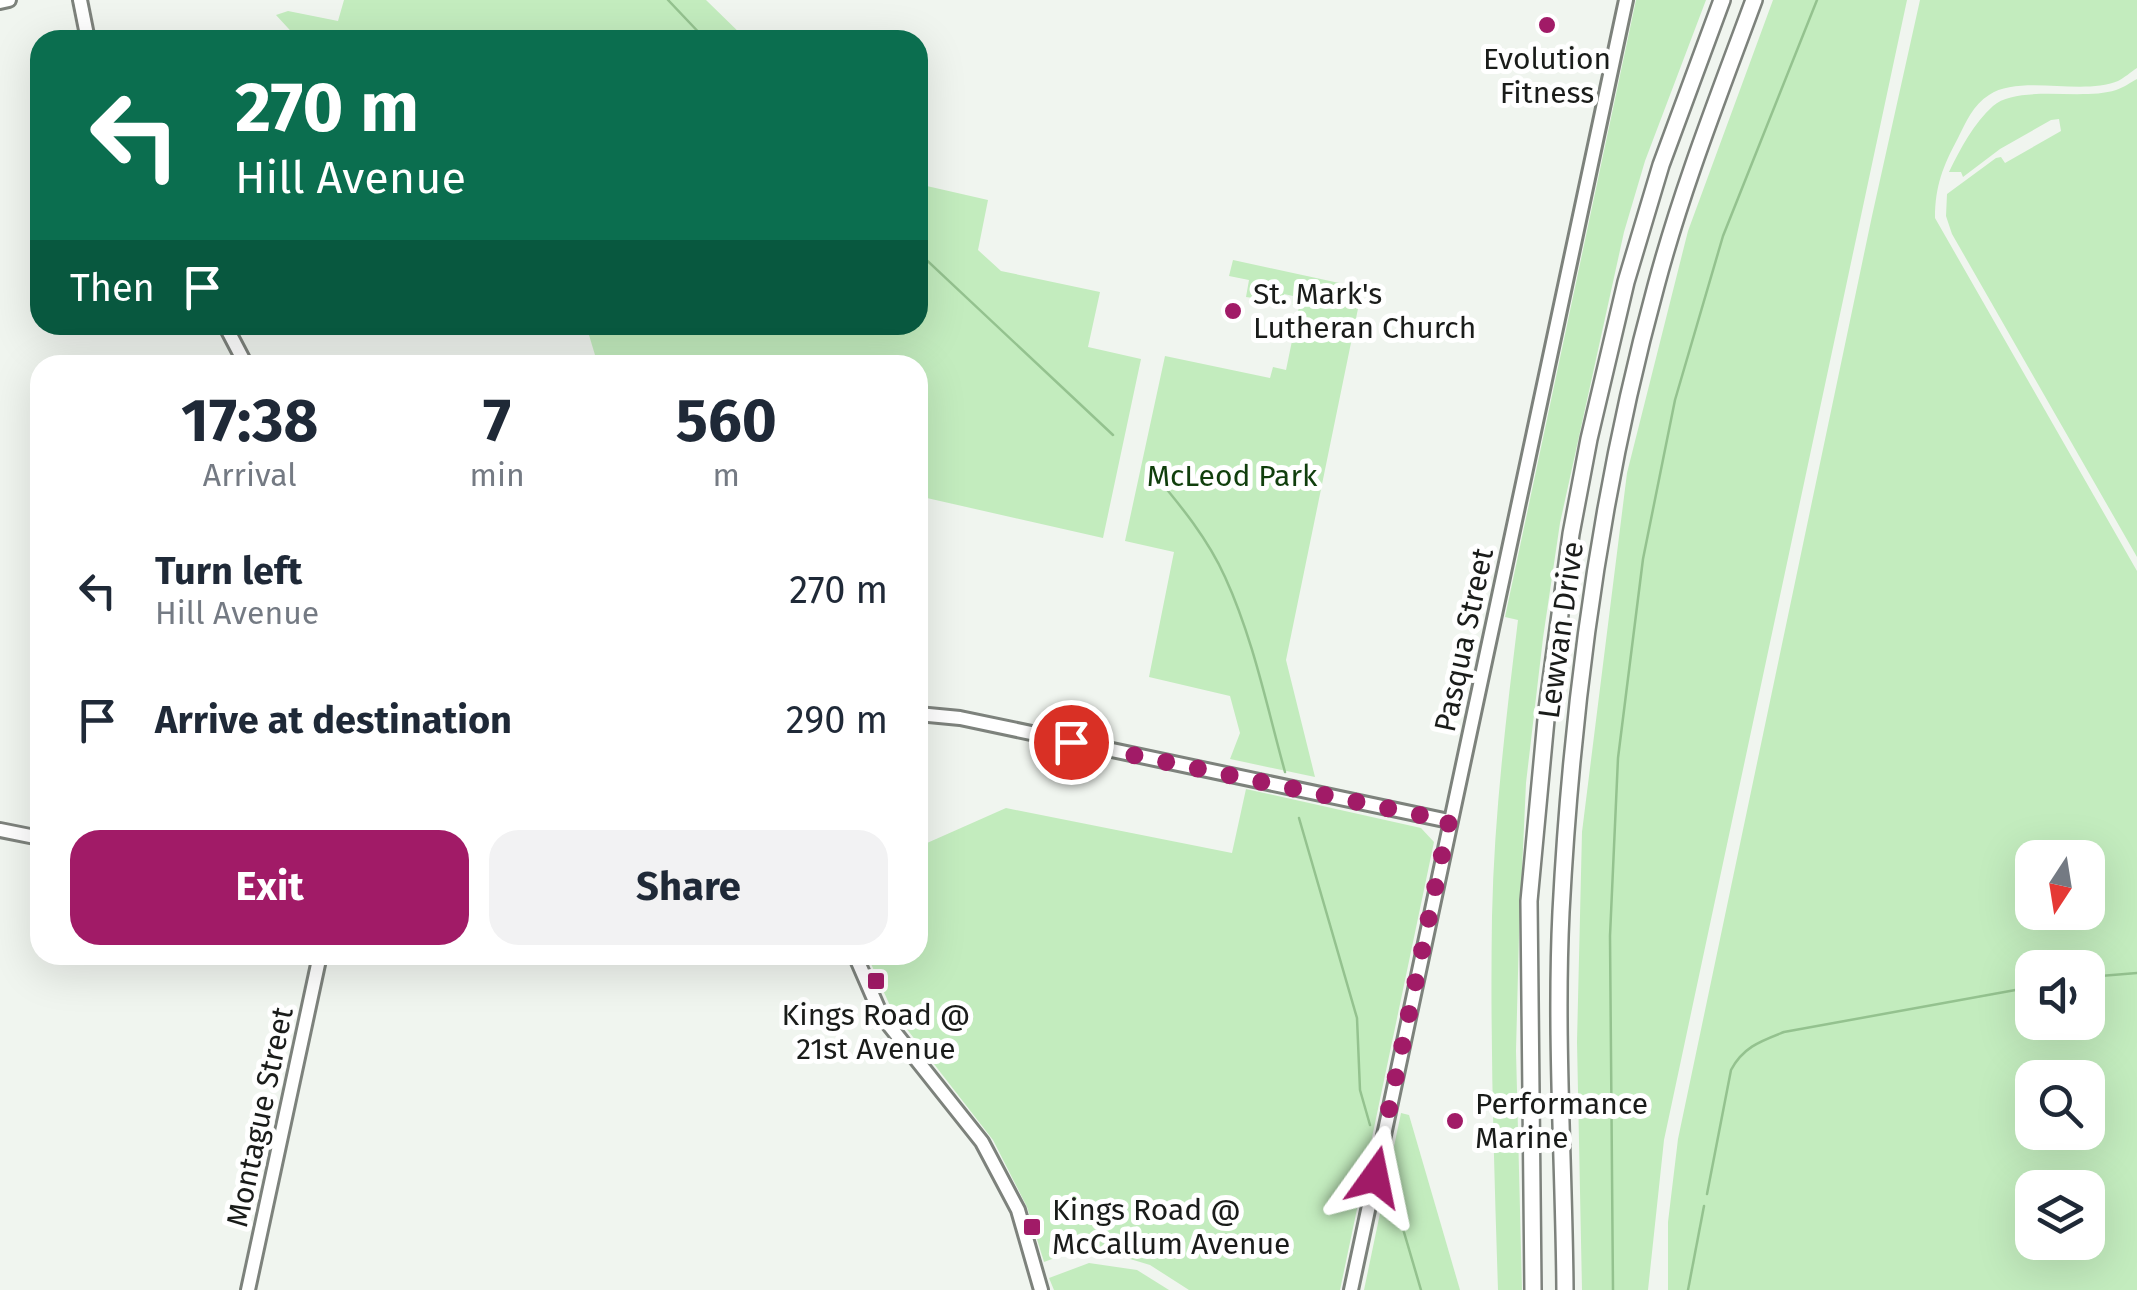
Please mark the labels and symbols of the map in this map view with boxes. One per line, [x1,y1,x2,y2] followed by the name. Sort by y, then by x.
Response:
[1536,14,1558,36] marker: Evolution Fitness
[1483,41,1611,111] place label: Evolution Fitness
[1253,276,1476,346] place label: St. Mark's Lutheran Church
[1222,300,1244,322] marker: St. Mark's Lutheran Church
[1147,458,1318,494] park label: McLeod Park
[1531,539,1591,721] street label: Lewvan Drive
[1427,545,1501,735] street label: Pasqua Street
[1029,700,1114,785] pin
[2015,840,2105,930] north arrow
[865,970,887,992] marker: Kings Road @ 21st Avenue
[782,997,970,1067] place label: Kings Road @ 21st Avenue
[219,1004,301,1230] street label: Montague Street
[1475,1086,1648,1156] place label: Performance Marine
[1444,1110,1466,1132] marker: Performance Marine
[1323,1125,1427,1229] position arrow
[1052,1192,1290,1262] place label: Kings Road @ McCallum Avenue
[1021,1216,1043,1238] marker: Kings Road @ McCallum Avenue

